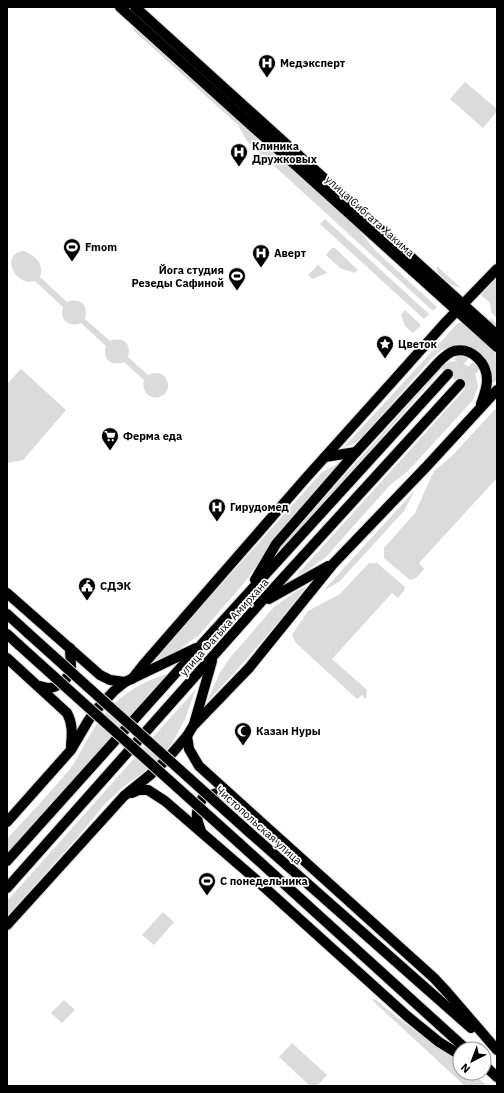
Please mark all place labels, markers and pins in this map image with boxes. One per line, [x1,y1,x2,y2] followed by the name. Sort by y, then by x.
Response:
[257,53,277,78] hospital icon: Медэксперт
[280,56,346,70] place label: Медэксперт
[252,139,317,166] place label: Клиника Дружковых
[229,142,249,167] hospital icon: Клиника Дружковых
[62,237,82,262] sports icon: Fmom
[85,240,117,254] place label: Fmom
[251,243,271,268] hospital icon: Аверт
[274,246,307,260] place label: Аверт
[131,263,224,290] place label: Йога студия Резеды Сафиной
[227,266,247,291] sports icon: Йога студия Резеды Сафиной
[375,334,395,359] place icon: Цветок
[398,337,438,351] place label: Цветок
[100,426,120,451] supermarket icon: Ферма еда
[123,429,182,443] place label: Ферма еда
[207,497,227,522] hospital icon: Гирудомед
[230,500,290,514] place label: Гирудомед
[77,576,97,601] public building icon: СДЭК
[100,579,131,593] place label: СДЭК
[233,721,253,746] mosque icon: Казан Нуры
[256,724,321,738] place label: Казан Нуры
[197,871,217,896] sports icon: С понедельника
[220,874,308,888] place label: С понедельника

